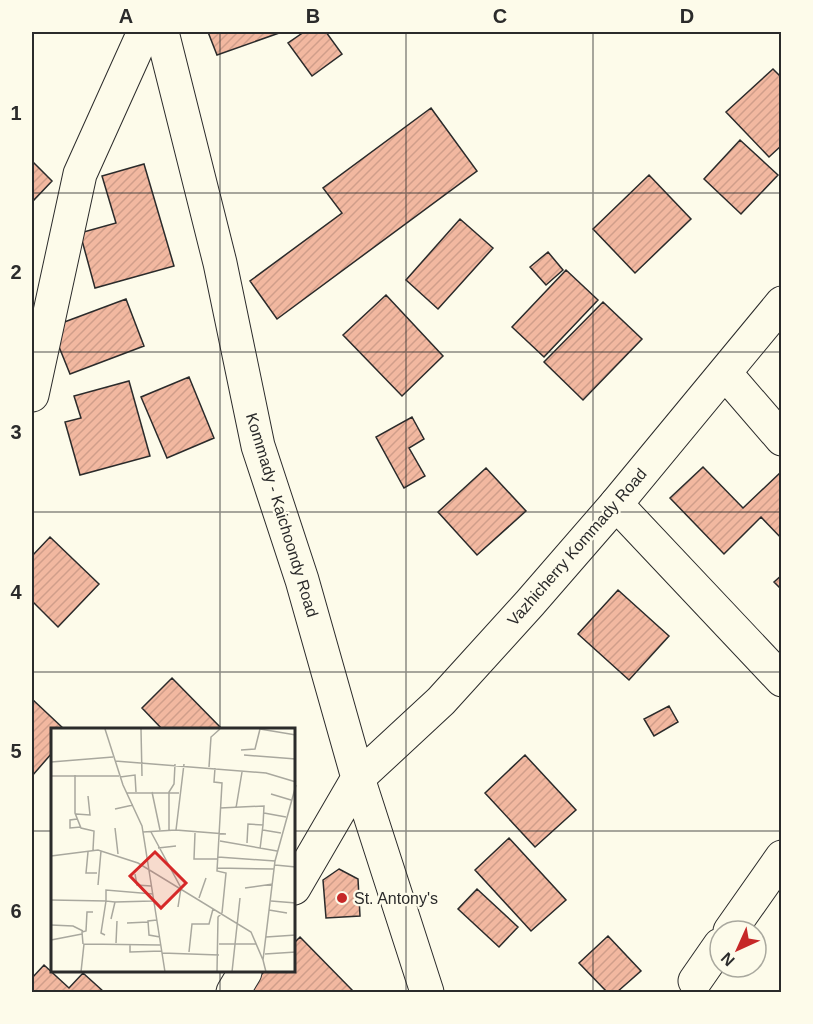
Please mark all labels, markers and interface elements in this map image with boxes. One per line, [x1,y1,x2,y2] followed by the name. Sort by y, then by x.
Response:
[119,5,133,27] text: A
[306,5,320,27] text: B
[493,5,507,27] text: C
[680,5,694,27] text: D
[10,102,22,124] text: 1
[10,261,22,283] text: 2
[243,411,321,619] street label: Kommady - Kaichoondy Road
[10,421,22,443] text: 3
[504,465,650,629] street label: Vazhicherry Kommady Road
[10,581,22,603] text: 4
[51,728,296,973] inset map
[10,740,22,762] text: 5
[354,890,438,907] place label: St. Antony's
[335,891,349,905] marker: St. Antony's
[10,900,22,922] text: 6
[708,919,768,979] north arrow
[718,949,738,969] text: N

